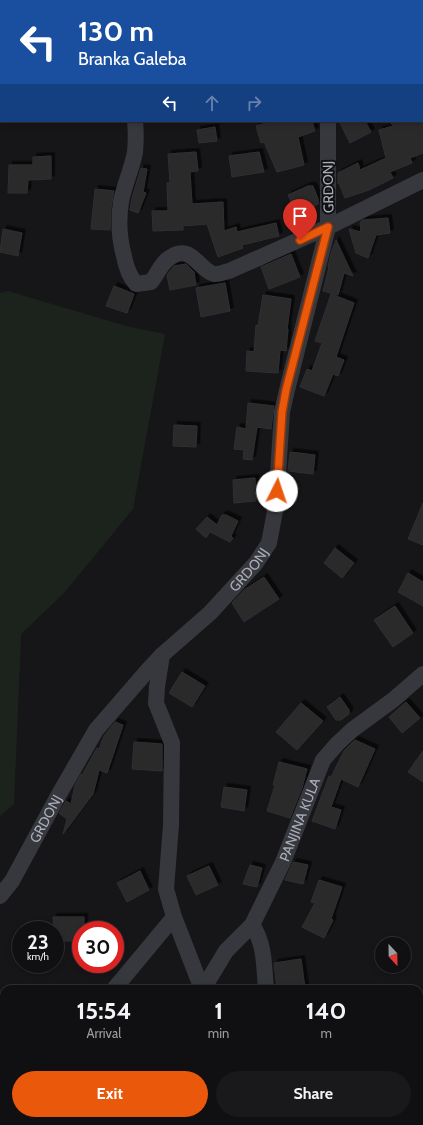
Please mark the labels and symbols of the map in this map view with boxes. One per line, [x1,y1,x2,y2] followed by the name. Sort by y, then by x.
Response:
[319,161,337,213] street label: GRDONJ
[283,199,317,240] pin
[256,470,298,512] position arrow
[225,544,273,595] street label: GRDONJ
[275,775,324,864] street label: PANJINA KULA
[25,791,66,846] street label: GRDONJ
[72,921,124,973] speed limit sign: 30
[375,937,411,973] north arrow

